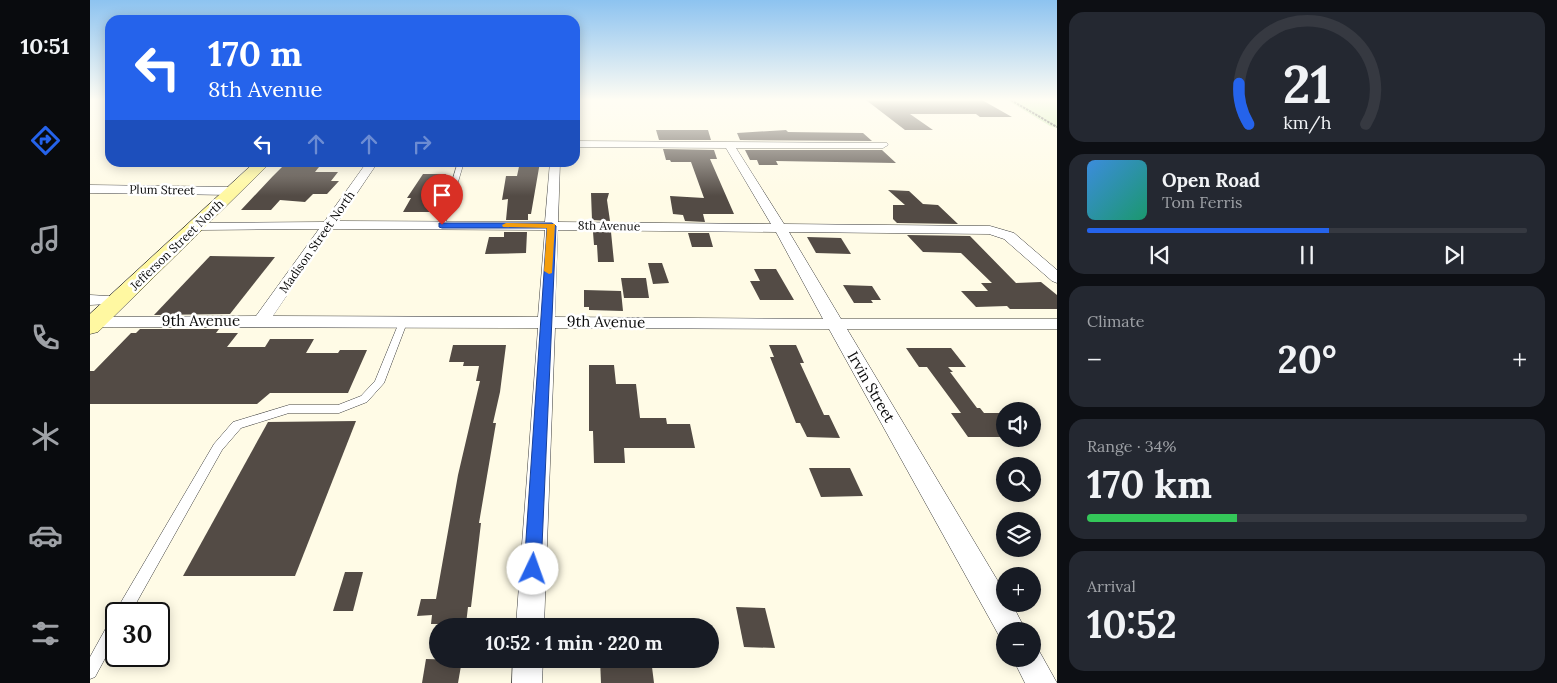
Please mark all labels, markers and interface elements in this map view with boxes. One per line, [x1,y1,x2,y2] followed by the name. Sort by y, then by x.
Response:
[208,31,302,76] text: 170 m
[20,32,70,60] text: 10:51
[125,35,190,100] icon: left
[1283,51,1331,117] text: 21
[208,75,323,103] text: 8th Avenue
[1283,111,1331,134] text: km/h
[28,123,63,158] icon: directions
[249,130,277,158] icon: left
[302,130,330,158] icon: ahead
[355,130,383,158] icon: ahead
[408,130,436,158] icon: right
[1162,168,1260,192] text: Open Road
[421,174,463,225] pin
[129,181,195,198] street label: Plum Street
[428,181,456,209] icon: arrive
[276,188,357,296] street label: Madison Street North
[1162,192,1242,212] text: Tom Ferris
[126,196,226,294] street label: Jefferson Street North
[578,217,641,234] street label: 8th Avenue
[28,222,63,257] icon: music
[1146,241,1174,269] icon: previous
[1293,241,1321,269] icon: pause
[1440,241,1468,269] icon: next
[162,311,240,330] street label: 9th Avenue
[567,311,645,332] street label: 9th Avenue
[1087,311,1144,331] text: Climate
[28,320,63,355] icon: phone
[1278,335,1336,383] text: 20°
[1087,342,1102,378] text: −
[1512,342,1527,378] text: +
[843,348,899,426] street label: Irvin Street
[996,402,1041,667] map controls
[996,402,1041,447] button: sound
[28,419,63,454] icon: climate
[1087,436,1176,456] text: Range · 34%
[996,457,1041,502] button: search
[1087,460,1212,508] text: 170 km
[996,512,1041,557] button: layers
[28,518,63,553] icon: car
[506,542,558,594] position arrow
[996,567,1041,612] button: +
[1087,576,1136,596] text: Arrival
[1087,600,1177,648] text: 10:52
[105,602,170,667] speed limit sign: 30
[28,616,63,651] icon: filters
[996,622,1041,667] button: −
[486,631,662,655] text: 10:52 · 1 min · 220 m

